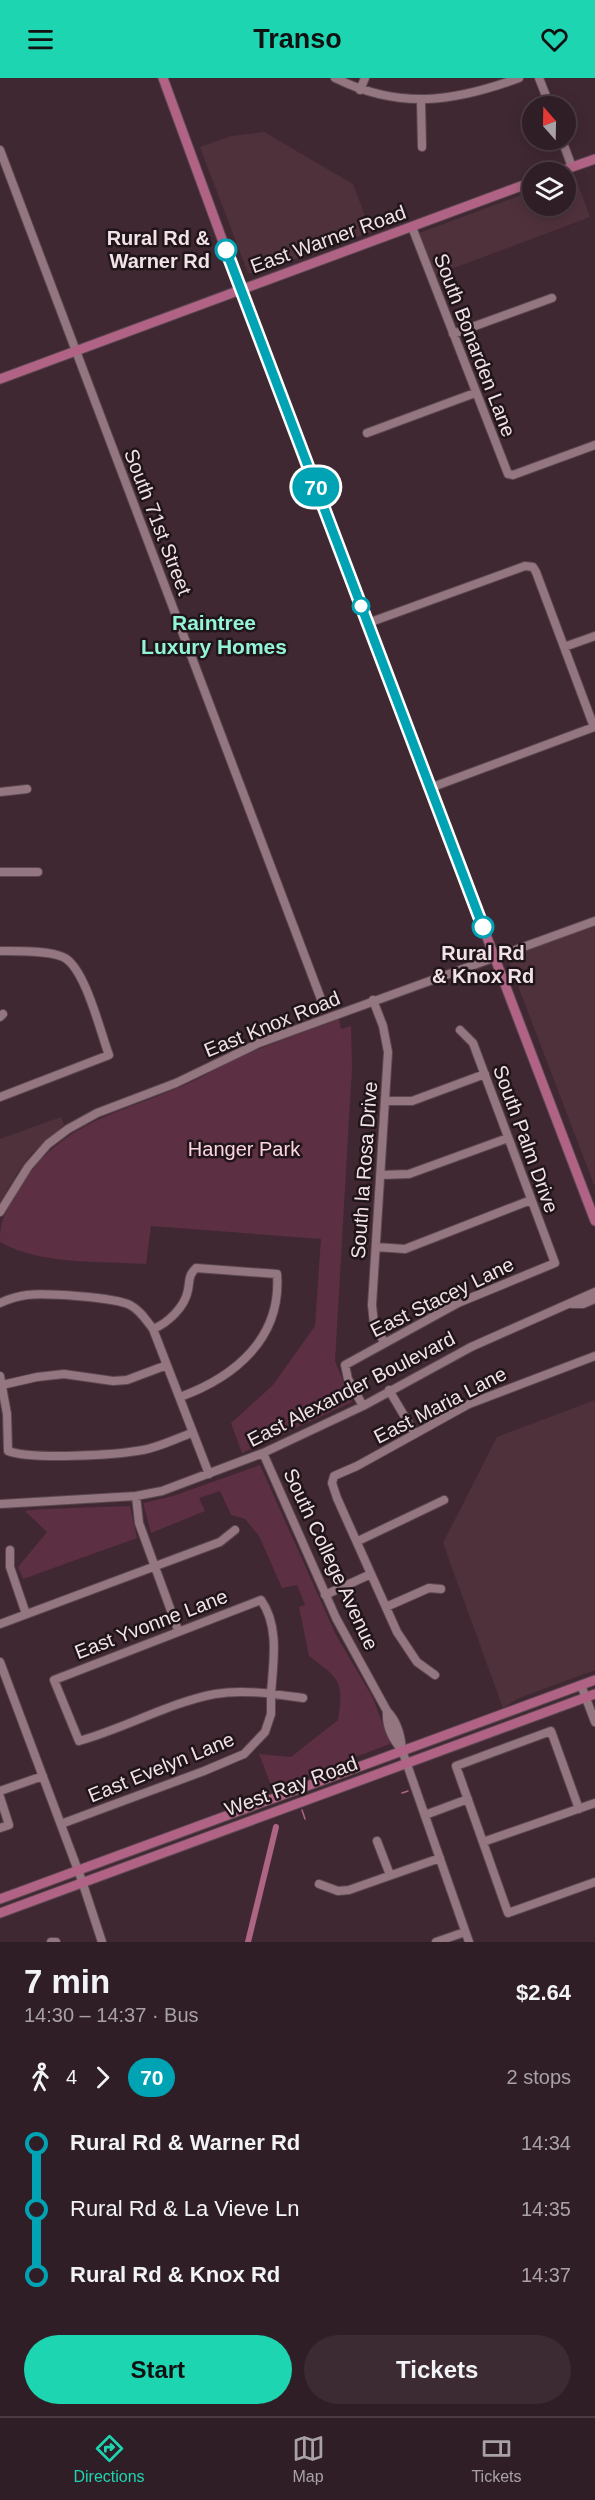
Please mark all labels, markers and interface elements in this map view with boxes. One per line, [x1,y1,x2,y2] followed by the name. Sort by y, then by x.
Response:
[24,23,57,56] icon: menu
[538,23,571,56] icon: heart
[253,24,342,54] text: Transo
[522,96,576,150] north arrow
[522,96,576,216] map controls
[522,162,576,216] button: layers
[247,201,409,277] street label: East Warner Road
[107,227,210,272] place label: Rural Rd & Warner Rd
[215,239,237,261] marker: Rural Rd & Warner Rd
[430,250,520,440] street label: South Bonarden Lane
[120,446,196,598] street label: South 71st Street
[289,468,343,506] line badge: 70
[304,476,328,499] text: 70
[352,597,370,615] unlabelled marker
[141,611,287,658] district label: Raintree Luxury Homes
[472,916,494,938] marker: Rural Rd & Knox Rd
[432,942,534,987] place label: Rural Rd & Knox Rd
[201,987,343,1061] street label: East Knox Road
[489,1062,563,1216] street label: South Palm Drive
[347,1081,381,1259] street label: South la Rosa Drive
[188,1138,301,1160] park label: Hanger Park
[367,1253,517,1341] street label: East Stacey Lane
[243,1327,459,1451] street label: East Alexander Boulevard
[370,1362,510,1448] street label: East Maria Lane
[279,1465,383,1653] street label: South College Avenue
[71,1585,231,1663] street label: East Yvonne Lane
[85,1728,237,1806] street label: East Evelyn Lane
[222,1752,360,1820] street label: West Ray Road
[24,1963,110,2000] text: 7 min
[516,1980,571,2005] text: $2.64
[24,2004,199,2026] text: 14:30 – 14:37 · Bus
[24,2061,57,2094] icon: walk
[86,2061,119,2094] icon: forward
[66,2066,77,2088] text: 4
[140,2066,163,2089] text: 70
[507,2066,571,2088] text: 2 stops
[70,2130,300,2155] text: Rural Rd & Warner Rd
[521,2132,571,2154] text: 14:34
[70,2196,300,2221] text: Rural Rd & La Vieve Ln
[521,2198,571,2220] text: 14:35
[70,2262,280,2287] text: Rural Rd & Knox Rd
[521,2264,571,2286] text: 14:37
[24,2335,292,2404] button: Start
[304,2335,571,2404] button: Tickets
[73,2432,145,2486] tab: Directions
[292,2432,325,2486] tab: Map
[471,2432,522,2486] tab: Tickets

